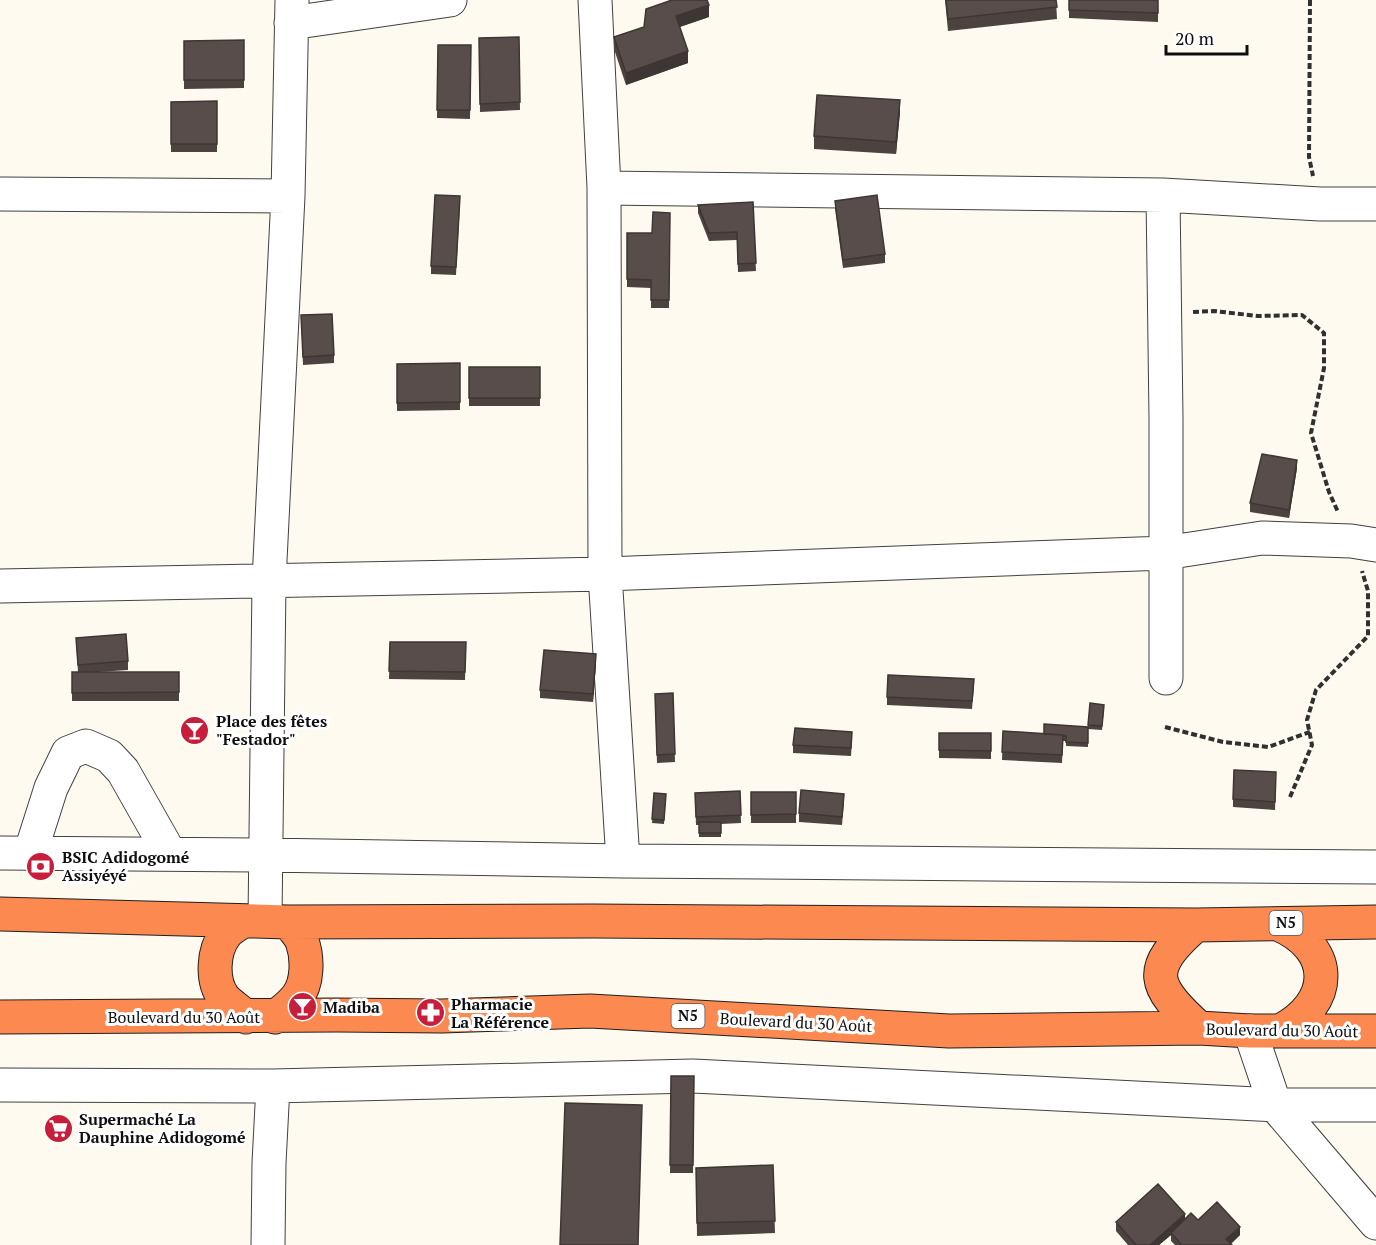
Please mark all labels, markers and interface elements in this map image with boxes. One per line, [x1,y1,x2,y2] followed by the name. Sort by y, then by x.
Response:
[1166,18,1247,56] scale bar
[1175,26,1215,50] text: 20 m
[216,710,327,750] place label: Place des fêtes "Festador"
[179,714,211,746] bar icon: Place des fêtes "Festador"
[62,846,190,886] place label: BSIC Adidogomé Assiyéyé
[25,850,57,882] bank icon: BSIC Adidogomé Assiyéyé
[1270,911,1302,935] road number: N5
[286,991,318,1023] bar icon: Madiba
[451,993,550,1033] place label: Pharmacie La Référence
[323,996,380,1018] place label: Madiba
[414,997,446,1029] pharmacy icon: Pharmacie La Référence
[672,1004,704,1028] road number: N5
[108,1006,260,1028] street label: Boulevard du 30 Août
[719,1007,873,1037] street label: Boulevard du 30 Août
[1206,1018,1358,1042] street label: Boulevard du 30 Août
[79,1108,246,1148] place label: Supermaché La Dauphine Adidogomé
[42,1112,74,1144] supermarket icon: Supermaché La Dauphine Adidogomé

